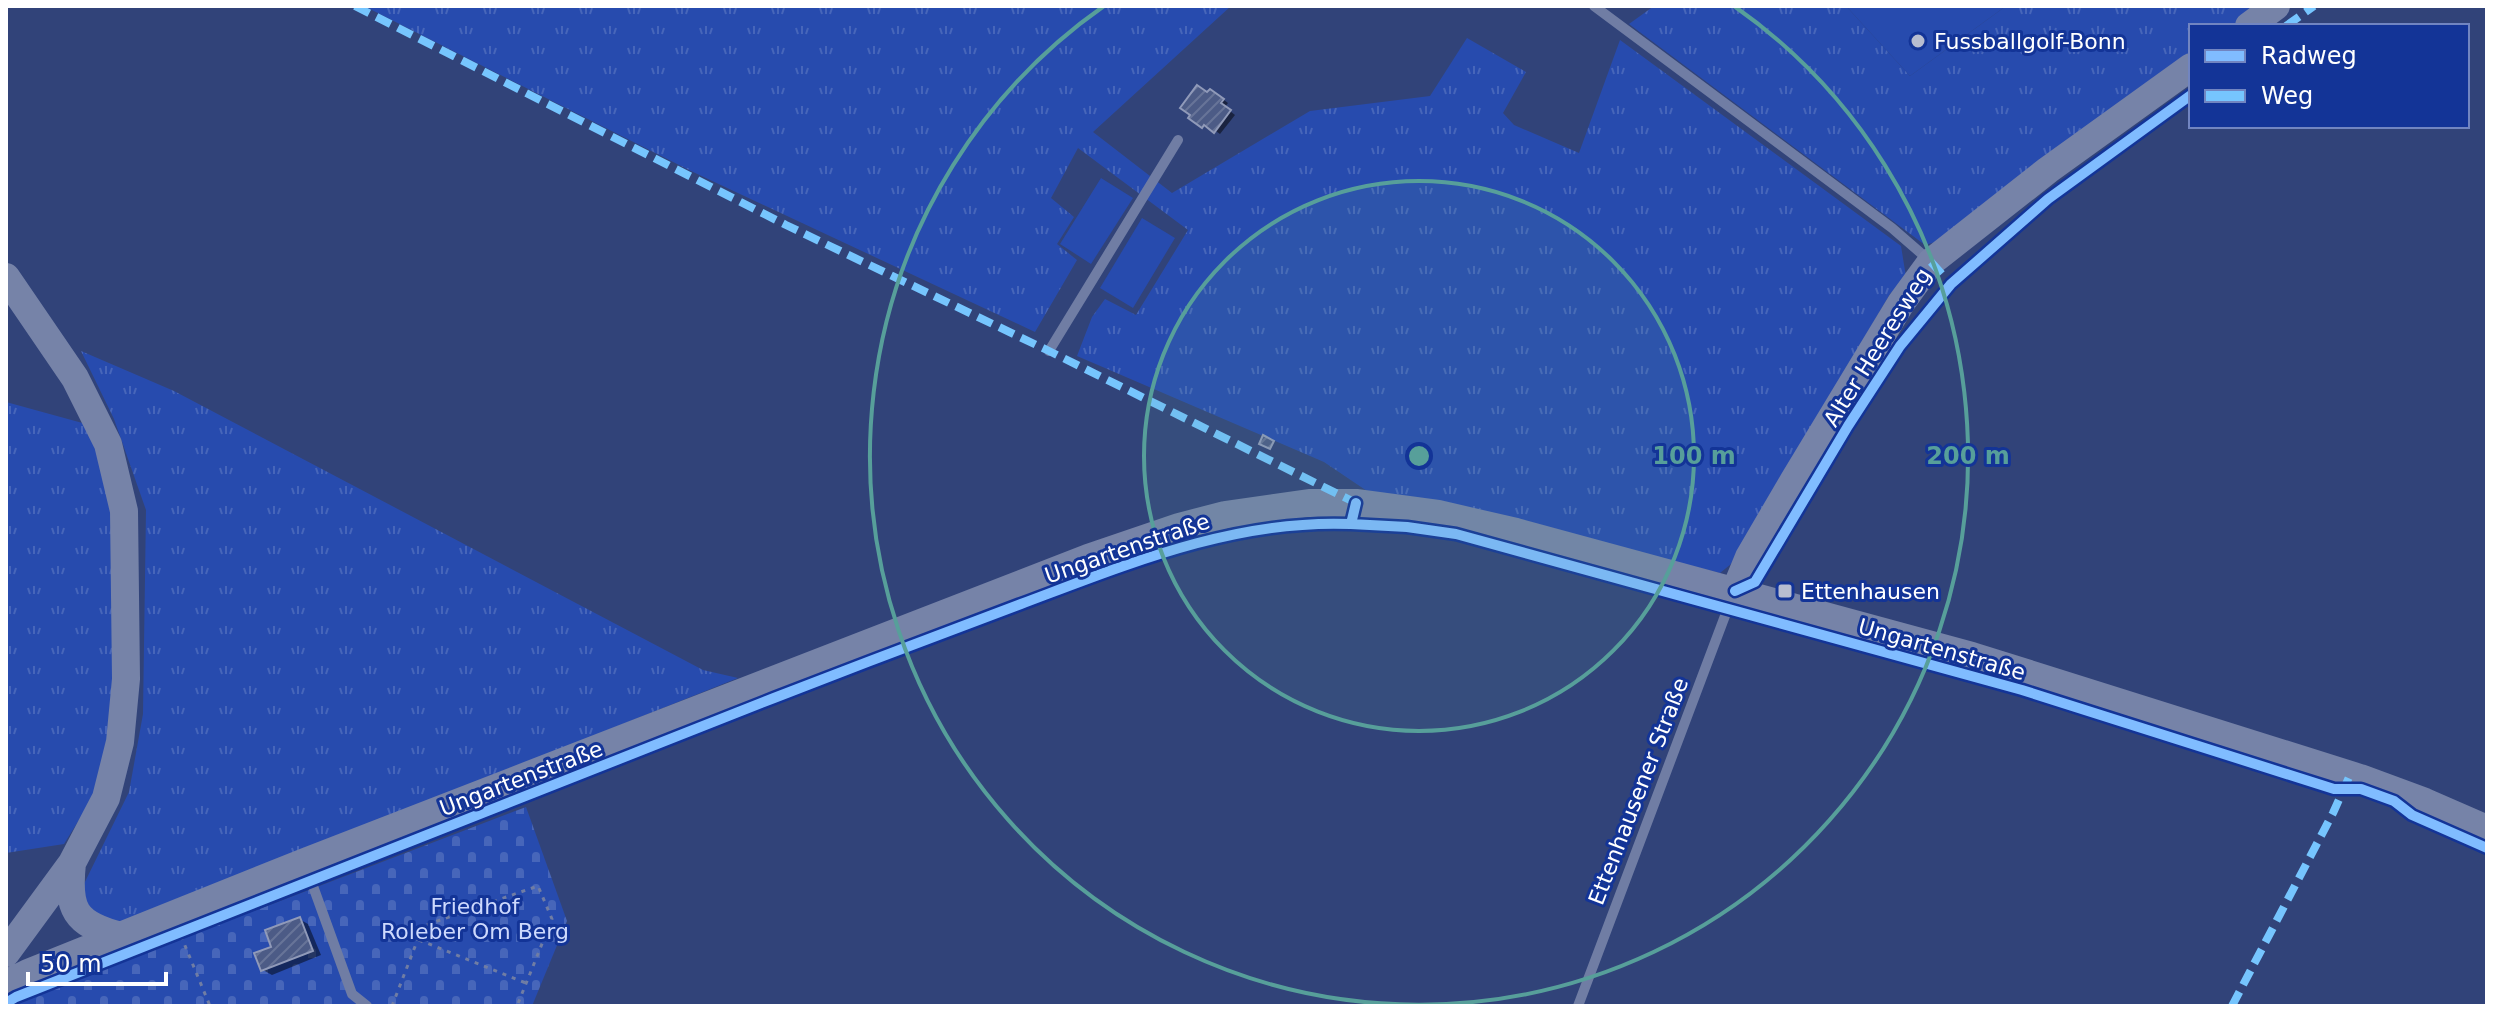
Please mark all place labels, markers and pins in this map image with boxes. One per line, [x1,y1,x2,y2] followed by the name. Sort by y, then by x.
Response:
[1934,29,2126,54] place label: Fussballgolf-Bonn
[1909,32,1927,50] marker: Fussballgolf-Bonn
[1405,442,1433,470] centre of rings
[1801,579,1940,604] place label: Ettenhausen
[1776,582,1794,600] marker: Ettenhausen

